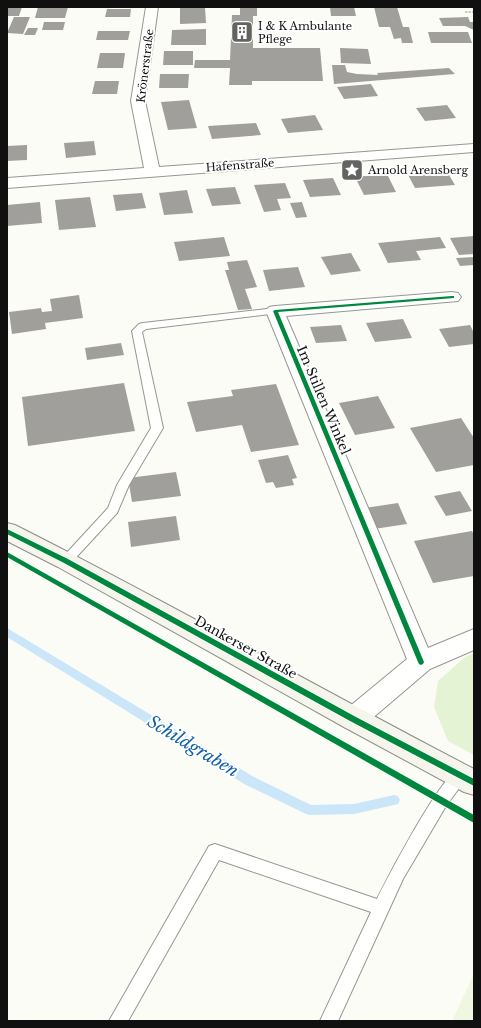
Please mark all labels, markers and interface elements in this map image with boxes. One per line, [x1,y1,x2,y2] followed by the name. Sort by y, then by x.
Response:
[229,19,255,45] building icon: I & K Ambulante Pflege
[258,19,352,46] place label: I & K Ambulante Pflege
[134,28,156,104] street label: Krönerstraße
[205,156,275,174] street label: Hafenstraße
[339,157,365,183] place icon: Arnold Arensberg
[367,163,468,177] place label: Arnold Arensberg
[293,343,354,457] street label: Im Stillen Winkel
[191,612,300,683] street label: Dankerser Straße
[143,711,242,782] water label: Schildgraben

